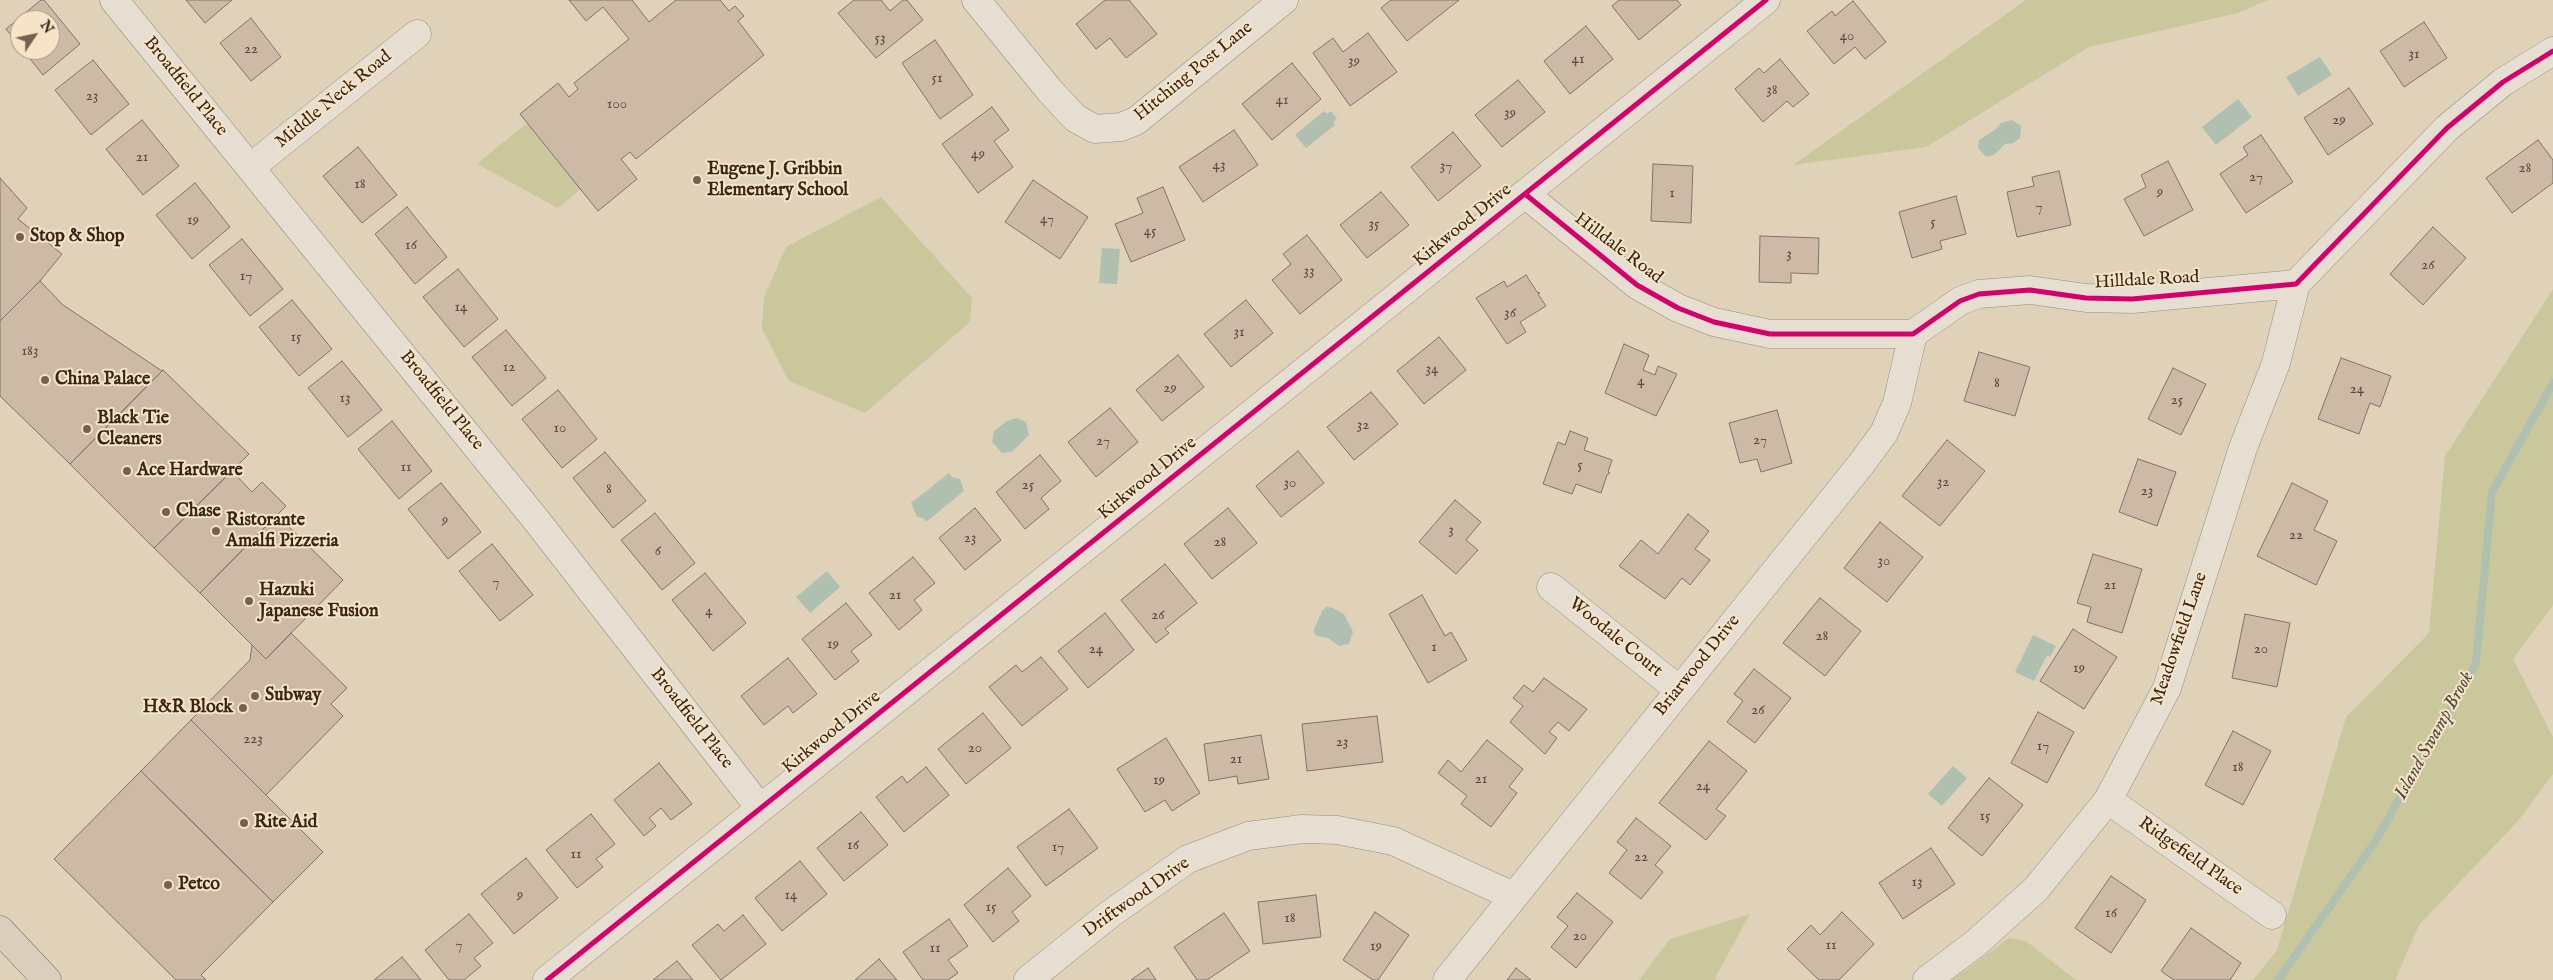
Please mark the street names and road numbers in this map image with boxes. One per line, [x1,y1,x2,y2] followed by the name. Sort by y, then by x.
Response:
[1130,18,1258,126] street label: Hitching Post Lane
[138,33,232,141] street label: Broadfield Place
[272,47,396,153] street label: Middle Neck Road
[1409,180,1517,272] street label: Kirkwood Drive
[1570,209,1666,289] street label: Hilldale Road
[2094,267,2200,295] street label: Hilldale Road
[394,347,488,455] street label: Broadfield Place
[1094,433,1202,525] street label: Kirkwood Drive
[2147,570,2213,708] street label: Meadowfield Lane
[1564,594,1666,682] street label: Woodale Court
[1651,611,1745,721] street label: Briarwood Drive
[645,664,737,774] street label: Broadfield Place
[778,687,886,779] street label: Kirkwood Drive
[2134,813,2246,901] street label: Ridgefield Place
[1080,853,1194,943] street label: Driftwood Drive

